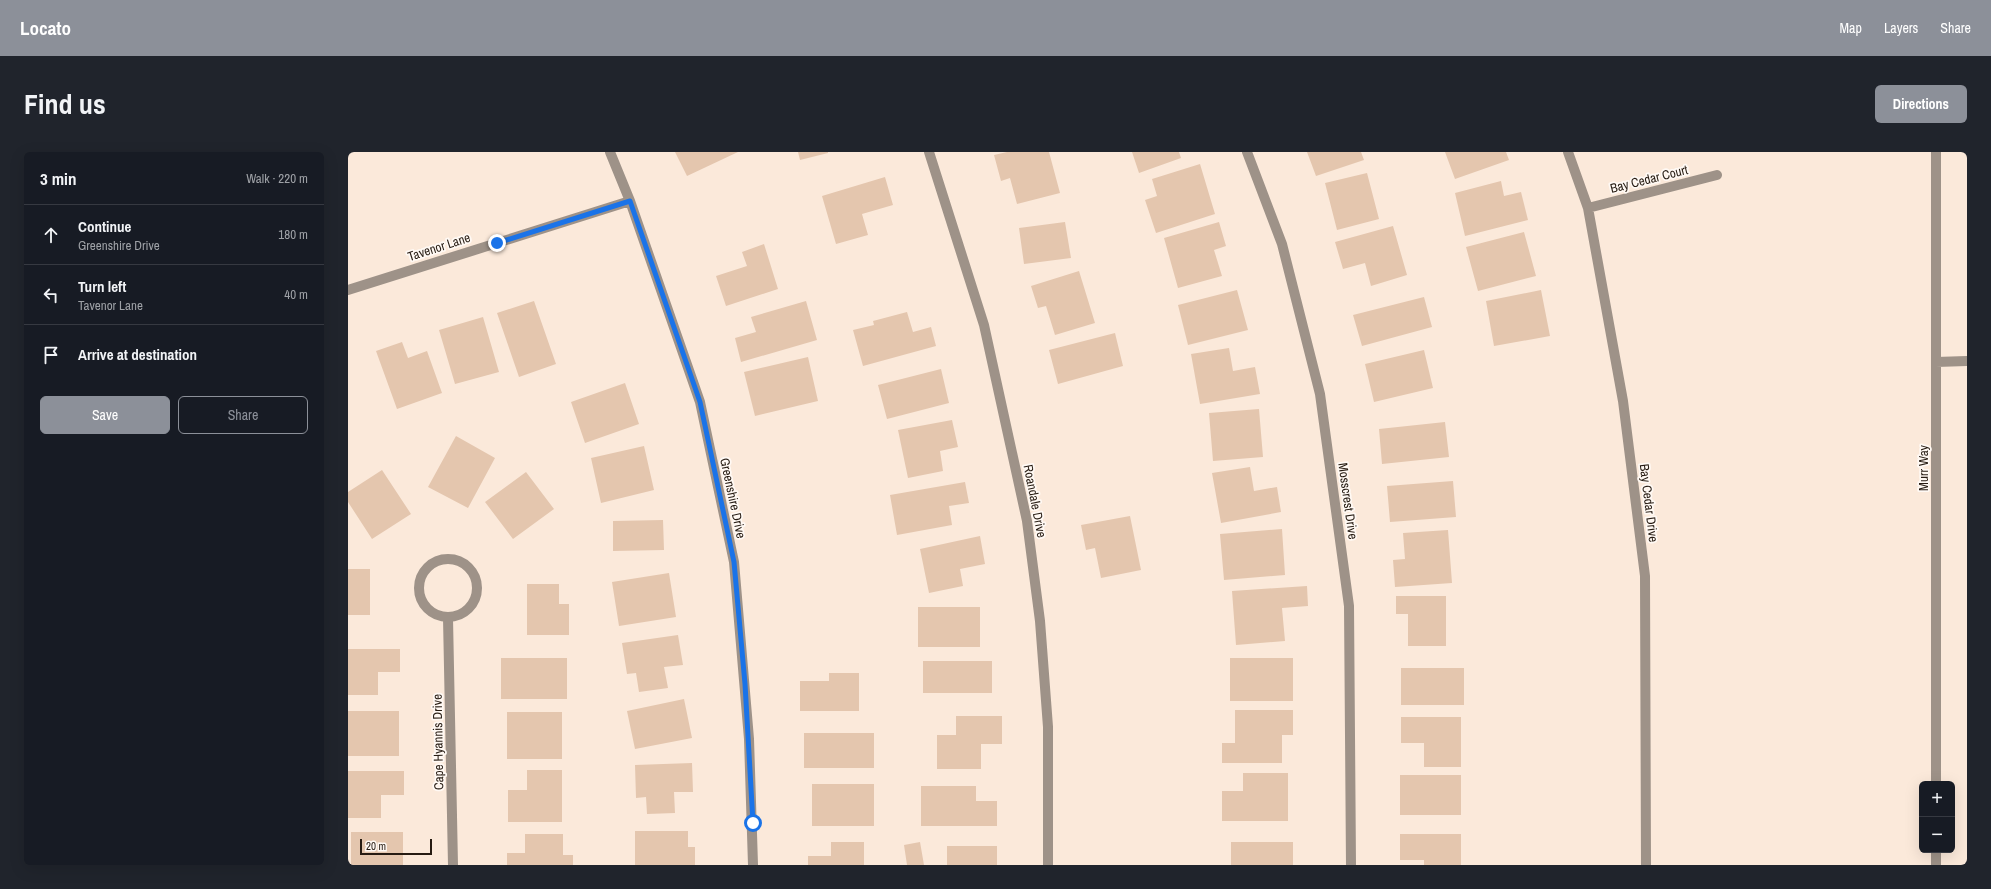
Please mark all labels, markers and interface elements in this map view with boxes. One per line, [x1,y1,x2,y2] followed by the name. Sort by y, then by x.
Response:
[20,15,71,41] text: Locato
[1840,19,1862,37] text: Map
[1884,19,1918,37] text: Layers
[1940,19,1971,37] text: Share
[24,85,106,123] text: Find us
[1875,85,1967,123] button: Directions
[1608,161,1690,197] street label: Bay Cedar Court
[40,167,76,190] text: 3 min
[246,170,308,187] text: Walk · 220 m
[78,216,131,237] text: Continue
[40,224,62,246] icon: ahead
[278,226,308,243] text: 180 m
[406,229,473,265] street label: Tavenor Lane
[488,234,506,252] route end
[78,237,160,254] text: Greenshire Drive
[78,276,126,297] text: Turn left
[40,284,62,306] icon: left
[284,286,308,303] text: 40 m
[78,297,143,314] text: Tavenor Lane
[40,344,62,366] icon: arrive
[78,344,197,365] text: Arrive at destination
[40,396,170,434] button: Save
[178,396,308,434] button: Share
[1915,444,1932,491] street label: Murr Way
[716,456,750,540] street label: Greenshire Drive
[1334,462,1362,540] street label: Mosscrest Drive
[1020,463,1050,539] street label: Roandale Drive
[1636,463,1662,543] street label: Bay Cedar Drive
[429,694,447,790] street label: Cape Hyannis Drive
[1919,781,1955,853] map controls
[1919,781,1955,817] button: +
[744,814,762,832] route start
[1919,817,1955,853] button: −
[360,837,432,856] scale bar
[366,839,386,853] text: 20 m

